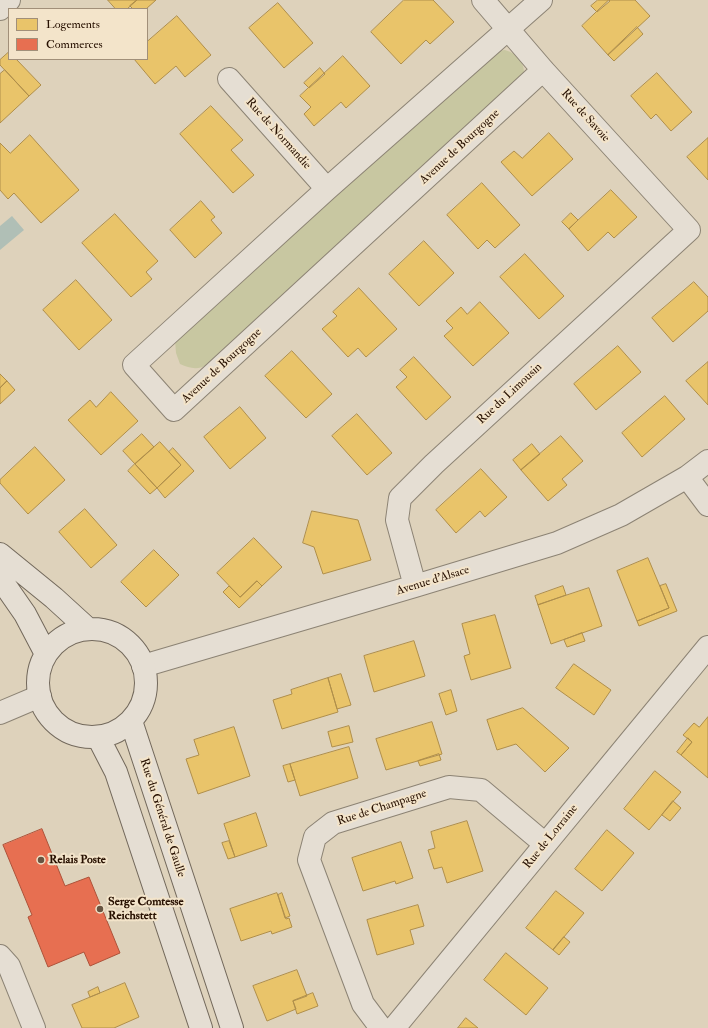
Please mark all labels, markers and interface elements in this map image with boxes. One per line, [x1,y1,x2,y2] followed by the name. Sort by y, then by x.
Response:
[8,8,148,60] legend
[46,17,100,32] text: Logements
[46,37,103,52] text: Commerces
[558,87,612,145] street label: Rue de Savoie
[242,95,314,173] street label: Rue de Normandie
[417,106,503,188] street label: Avenue de Bourgogne
[179,325,265,407] street label: Avenue de Bourgogne
[475,360,545,428] street label: Rue du Limousin
[395,563,471,599] street label: Avenue d'Alsace
[136,757,188,879] street label: Rue du Général de Gaulle
[336,787,428,829] street label: Rue de Champagne
[521,802,581,872] street label: Rue de Lorraine
[49,853,106,867] place label: Relais Poste
[36,855,46,865] marker: Relais Poste
[108,895,183,923] place label: Serge Comtesse Reichstett
[95,904,105,914] marker: Serge Comtesse Reichstett

